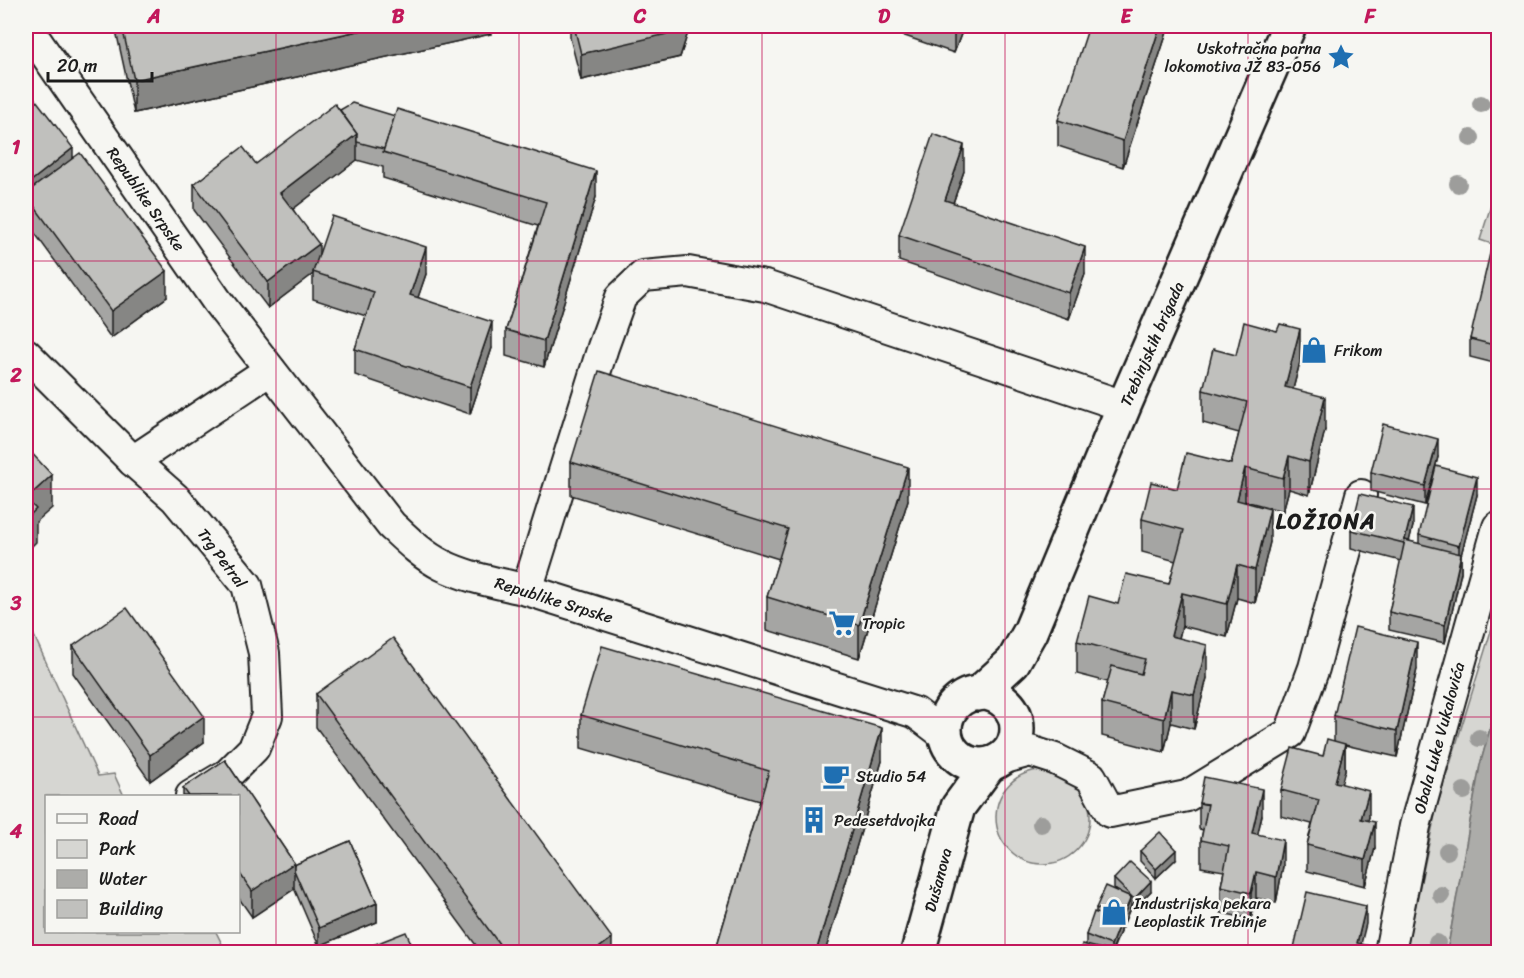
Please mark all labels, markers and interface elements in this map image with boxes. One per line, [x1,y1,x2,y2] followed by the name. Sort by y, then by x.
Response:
[146,0,161,34] text: A
[392,0,405,34] text: B
[633,0,647,34] text: C
[878,0,891,34] text: D
[1120,0,1133,34] text: E
[1364,0,1377,34] text: F
[1164,34,1322,81] place label: Uskotračna parna lokomotiva JŽ 83-056
[1326,42,1356,72] place icon: Uskotračna parna lokomotiva JŽ 83-056
[48,45,152,83] scale bar
[57,50,97,82] text: 20 m
[12,130,21,165] text: 1
[99,141,193,257] street label: Republike Srpske
[1111,277,1193,411] street label: Trebinjskih brigada
[1299,335,1329,365] shop icon: Frikom
[1334,336,1383,365] place label: Frikom
[9,358,22,393] text: 2
[1276,502,1376,541] district label: LOŽIONA
[190,522,255,595] street label: Trg Petral
[491,568,617,632] street label: Republike Srpske
[10,586,22,621] text: 3
[827,608,857,638] supermarket icon: Tropic
[862,609,905,638] place label: Tropic
[1405,659,1473,817] street label: Obala Luke Vukalovića
[821,761,851,791] cafe icon: Studio 54
[856,762,926,791] place label: Studio 54
[45,795,240,933] legend
[99,803,139,835] text: Road
[799,805,829,835] building icon: Pedesetdvojka
[834,806,936,835] place label: Pedesetdvojka
[9,814,23,849] text: 4
[99,833,136,865] text: Park
[916,845,960,915] street label: Dušanova
[99,863,148,895] text: Water
[1133,889,1271,936] place label: Industrijska pekara Leoplastik Trebinje
[99,893,163,925] text: Building
[1099,897,1129,927] shop icon: Industrijska pekara Leoplastik Trebinje

